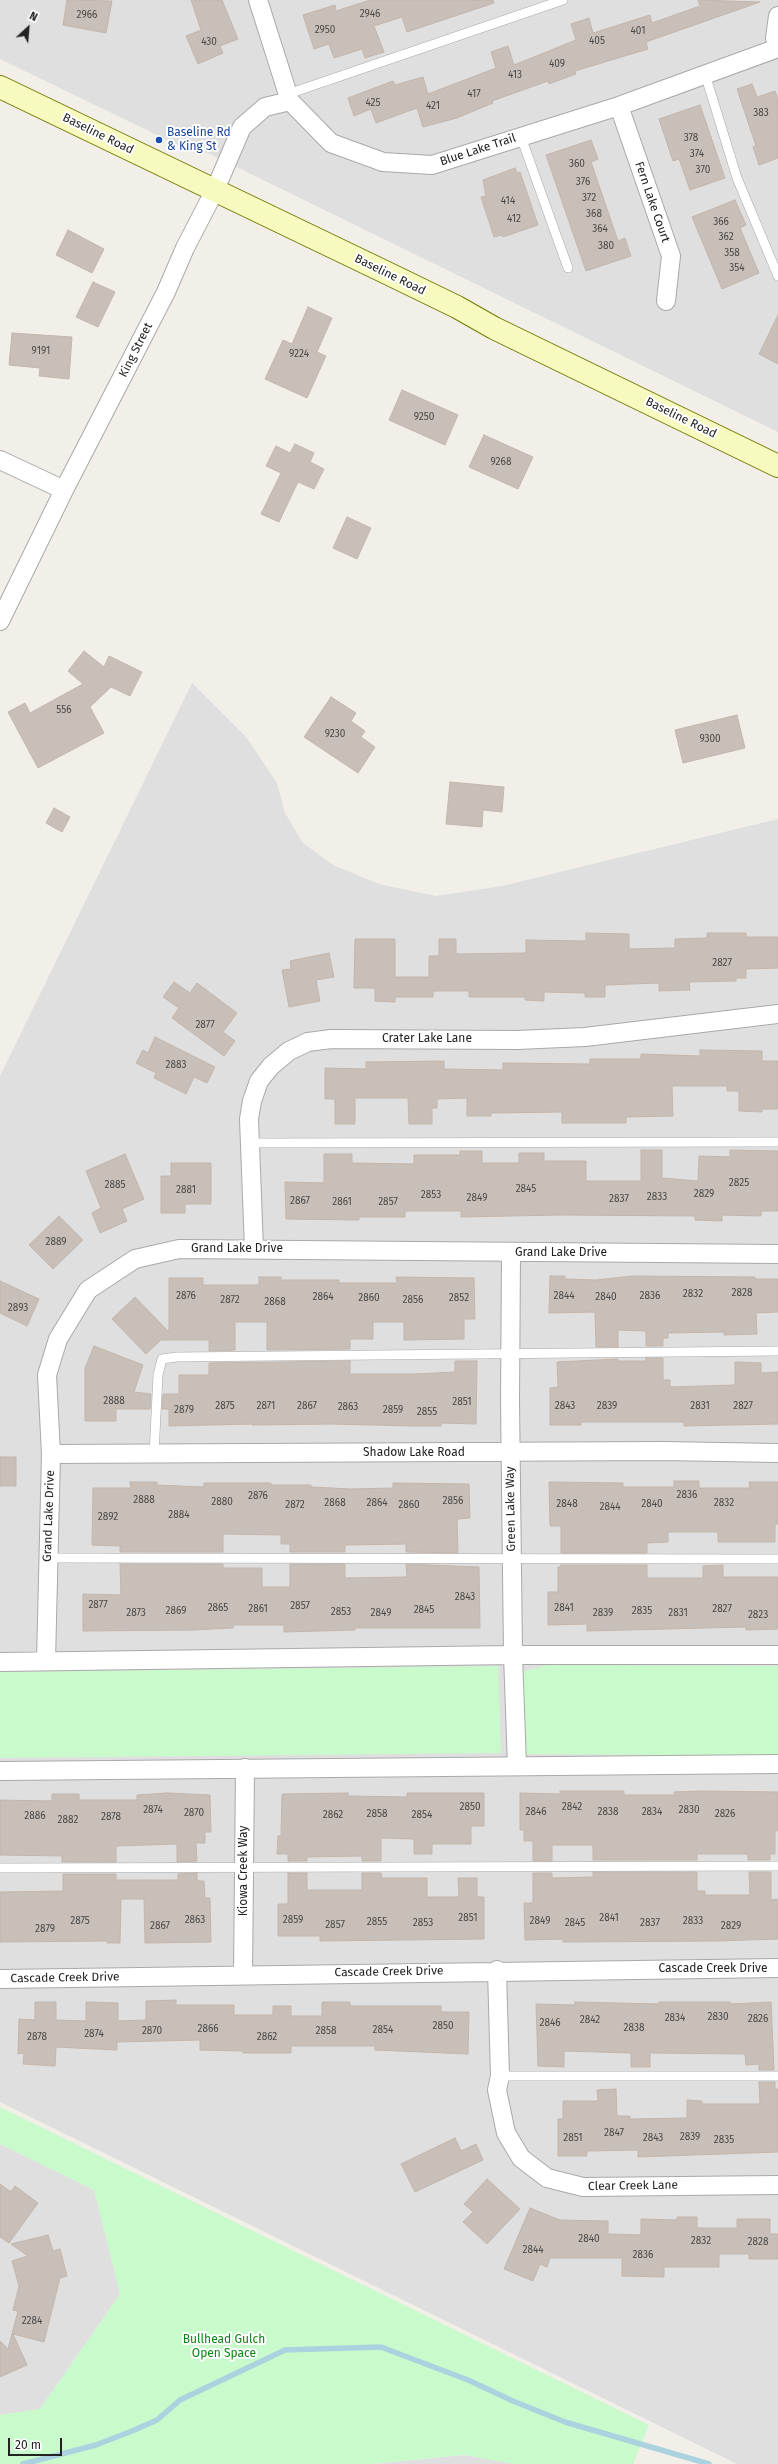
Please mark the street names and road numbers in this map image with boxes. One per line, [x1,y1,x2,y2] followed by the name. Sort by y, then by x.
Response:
[60,111,136,157] street label: Baseline Road
[438,131,518,169] street label: Blue Lake Trail
[631,160,673,244] street label: Fern Lake Court
[352,252,428,298] street label: Baseline Road
[116,320,156,380] street label: King Street
[643,395,719,441] street label: Baseline Road
[382,1032,472,1046] street label: Crater Lake Lane
[191,1242,283,1256] street label: Grand Lake Drive
[515,1246,607,1260] street label: Grand Lake Drive
[363,1446,465,1460] street label: Shadow Lake Road
[503,1466,519,1552] street label: Green Lake Way
[40,1470,58,1562] street label: Grand Lake Drive
[237,1826,251,1916] street label: Kiowa Creek Way
[658,1962,768,1976] street label: Cascade Creek Drive
[334,1964,444,1980] street label: Cascade Creek Drive
[10,1970,120,1986] street label: Cascade Creek Drive
[588,2178,678,2194] street label: Clear Creek Lane

